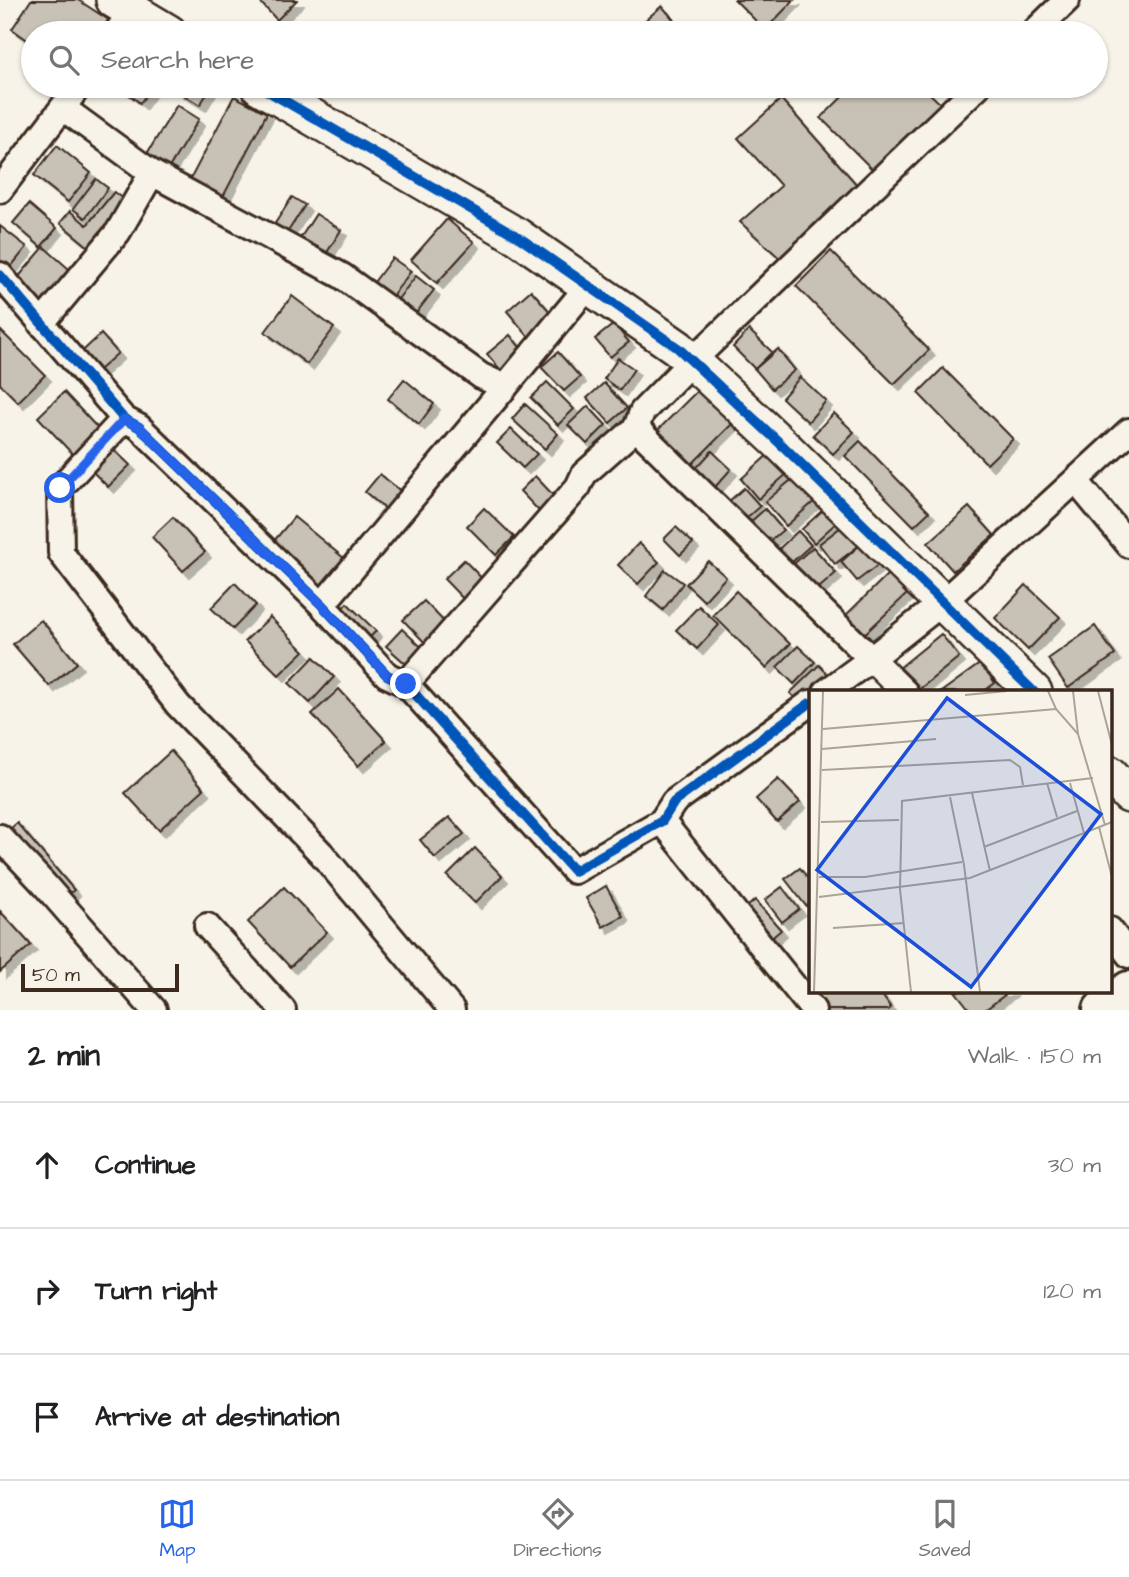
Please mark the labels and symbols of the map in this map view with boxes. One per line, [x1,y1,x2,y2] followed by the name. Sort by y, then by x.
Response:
[44,472,75,503] route start
[390,668,421,699] route end
[809,690,1112,992] inset map
[21,961,178,993] scale bar

